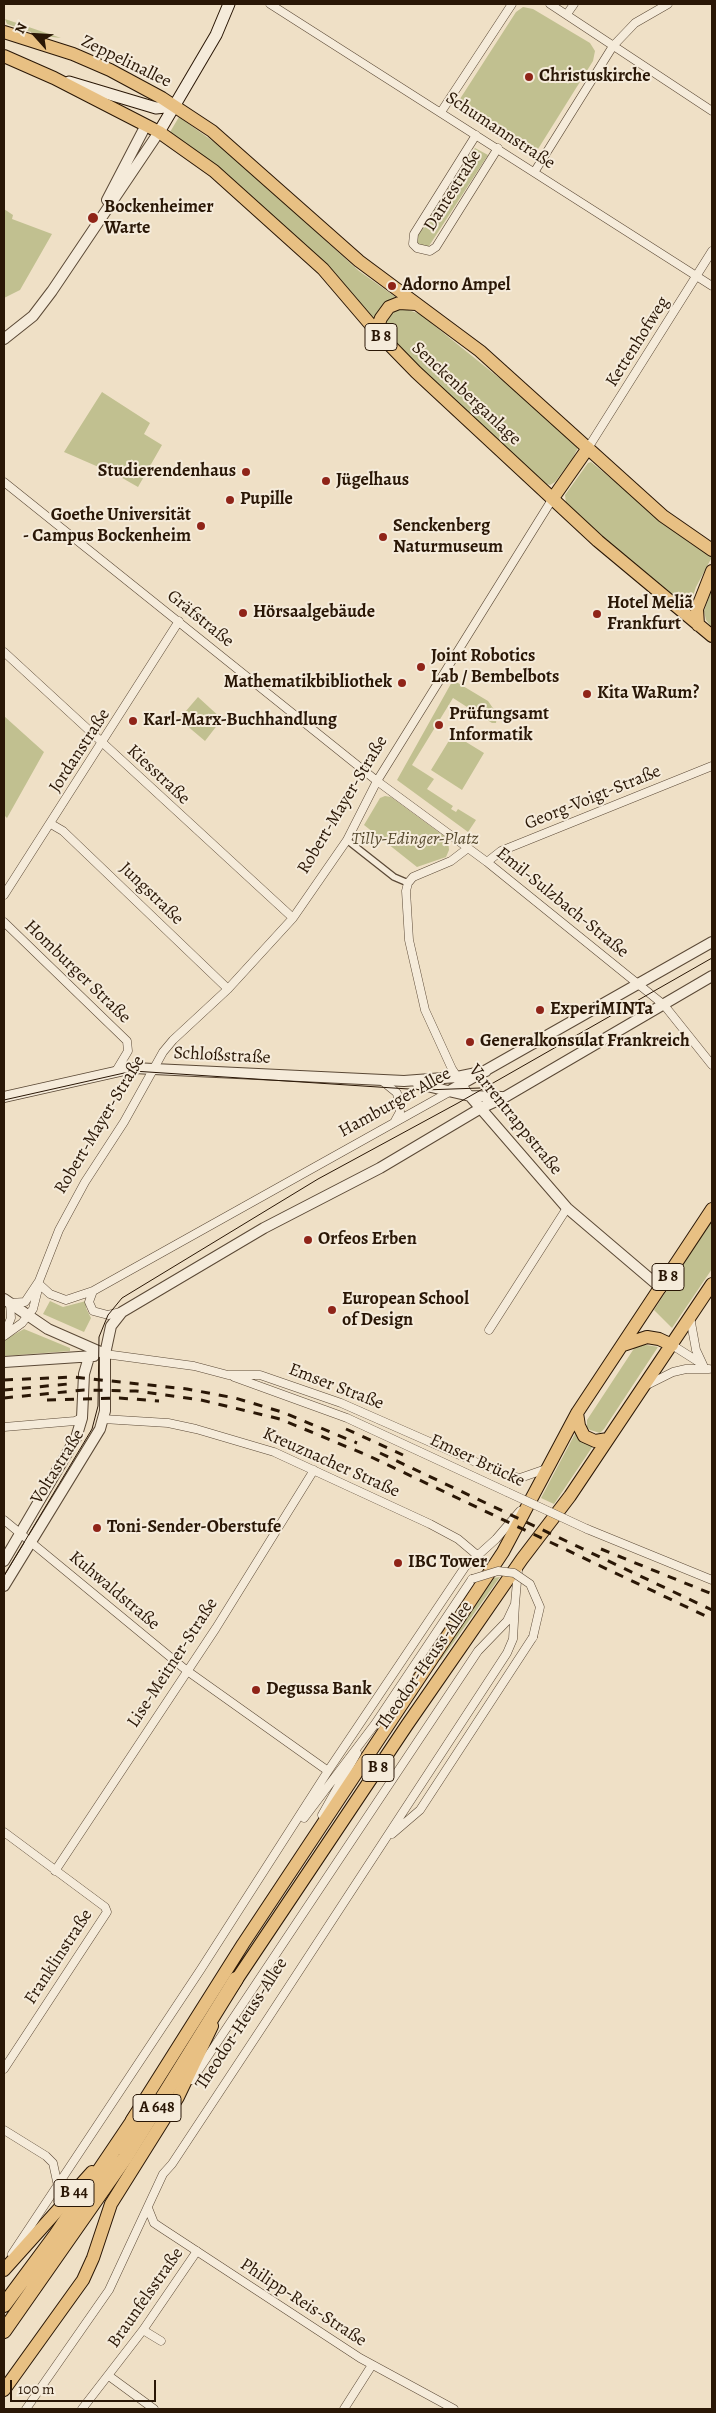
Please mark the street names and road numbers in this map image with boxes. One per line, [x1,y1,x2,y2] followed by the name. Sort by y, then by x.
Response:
[77,31,175,93] street label: Zeppelinallee
[441,88,559,174] street label: Schumannstraße
[419,146,487,236] street label: Dantestraße
[602,293,674,391] street label: Kettenhofweg
[365,324,397,351] road number: B 8
[407,338,525,450] street label: Senckenberganlage
[162,586,238,652] street label: Gräfstraße
[45,705,115,797] street label: Jordanstraße
[293,732,393,878] street label: Robert-Mayer-Straße
[122,740,194,810] street label: Kiesstraße
[522,761,664,835] street label: Georg-Voigt-Straße
[491,843,633,963] street label: Emil-Sulzbach-Straße
[114,858,188,930] street label: Jungstraße
[19,916,135,1028] street label: Homburger Straße
[173,1043,271,1069] street label: Schloßstraße
[50,1052,150,1198] street label: Robert-Mayer-Straße
[464,1060,566,1180] street label: Varrentrappstraße
[335,1063,455,1143] street label: Hamburger Allee
[652,1264,684,1290] road number: B 8
[285,1359,387,1415] street label: Emser Straße
[259,1423,403,1503] street label: Kreuznacher Straße
[27,1426,89,1508] street label: Voltastraße
[426,1430,528,1492] street label: Emser Brücke
[64,1547,164,1635] street label: Kuhwaldstraße
[123,1594,223,1732] street label: Lise-Meitner-Straße
[372,1597,478,1735] street label: Theodor-Heuss-Allee
[362,1755,394,1782] road number: B 8
[20,1905,98,2009] street label: Franklinstraße
[191,1954,293,2094] street label: Theodor-Heuss-Allee
[133,2094,181,2122] road number: A 648
[54,2180,94,2206] road number: B 44
[103,2244,189,2352] street label: Braunfelsstraße
[236,2254,370,2352] street label: Philipp-Reis-Straße

